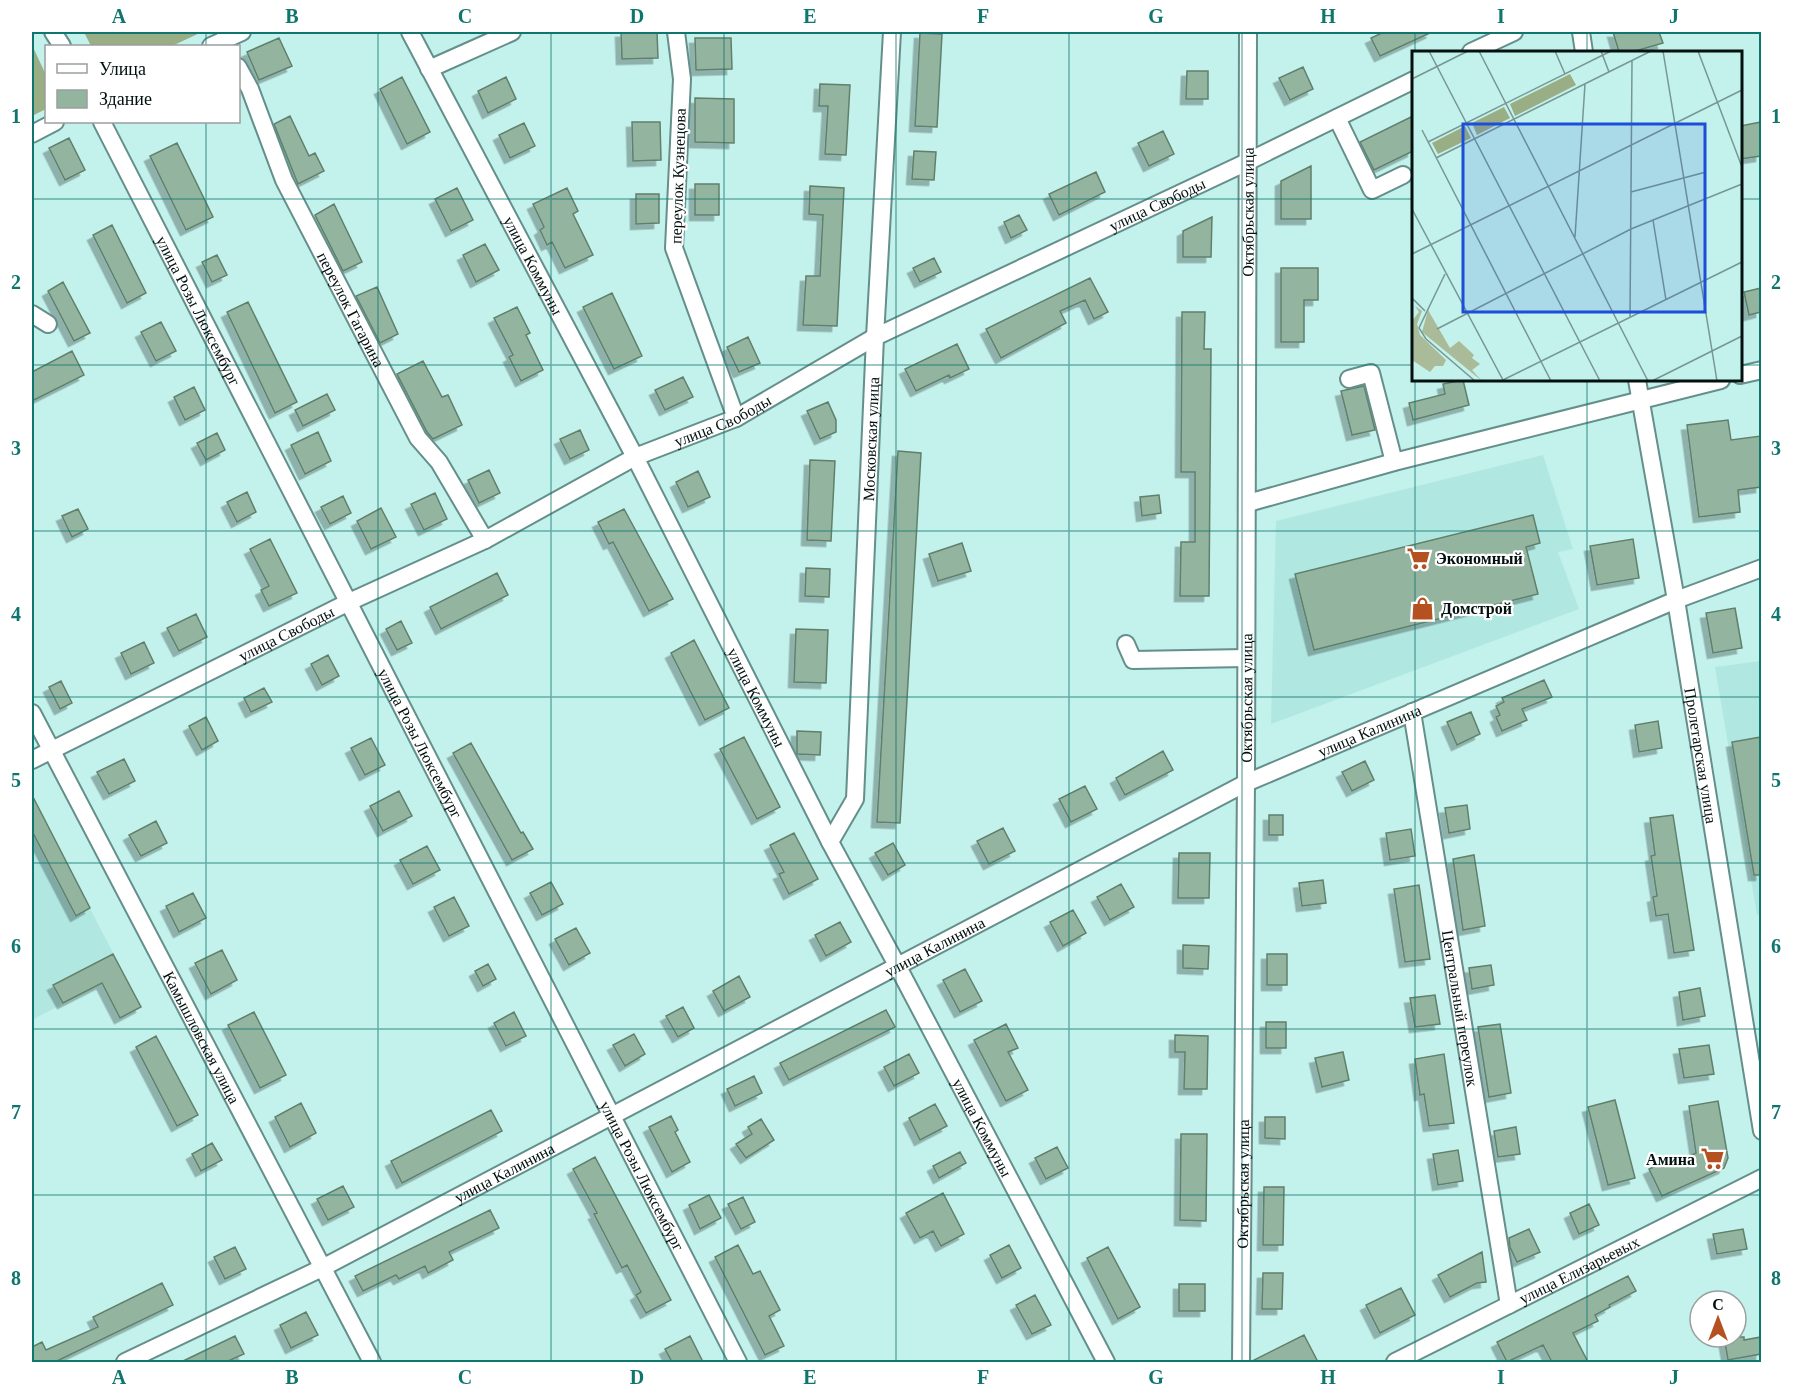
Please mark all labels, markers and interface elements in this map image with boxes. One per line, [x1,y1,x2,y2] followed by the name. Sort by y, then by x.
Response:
[112,5,127,27] text: A
[285,5,299,27] text: B
[458,5,472,27] text: C
[630,5,644,27] text: D
[803,5,817,27] text: E
[977,5,989,27] text: F
[1148,5,1164,27] text: G
[1320,5,1336,27] text: H
[1497,5,1505,27] text: I
[1669,5,1679,27] text: J
[45,45,240,123] legend
[1412,51,1742,381] inset map
[99,59,146,79] text: Улица
[99,89,152,109] text: Здание
[11,105,21,127] text: 1
[1771,105,1781,127] text: 1
[667,108,690,244] street label: переулок Кузнецова
[1239,147,1257,277] street label: Октябрьская улица
[1106,174,1208,235] street label: улица Свободы
[500,213,567,318] street label: улица Коммуны
[152,233,244,389] street label: улица Розы Люксембург
[314,249,388,370] street label: переулок Гагарина
[11,271,21,293] text: 2
[1771,271,1781,293] text: 2
[859,377,882,502] street label: Московская улица
[672,391,774,450] street label: улица Свободы
[11,437,21,459] text: 3
[1771,437,1781,459] text: 3
[1405,545,1431,571] supermarket icon: Экономный
[1436,550,1523,567] place label: Экономный
[1410,595,1436,621] shop icon: Домстрой
[1441,600,1512,618] place label: Домстрой
[236,602,337,665] street label: улица Свободы
[11,603,21,625] text: 4
[1771,603,1781,625] text: 4
[1238,633,1256,763] street label: Октябрьская улица
[724,645,789,750] street label: улица Коммуны
[374,665,466,821] street label: улица Розы Люксембург
[1682,686,1721,825] street label: Пролетарская улица
[1315,701,1424,761] street label: улица Калинина
[11,769,21,791] text: 5
[1771,769,1781,791] text: 5
[882,913,987,981] street label: улица Калинина
[1438,929,1482,1088] street label: Центральный переулок
[11,935,21,957] text: 6
[1771,935,1781,957] text: 6
[160,968,243,1106] street label: Камышловская улица
[949,1075,1015,1180] street label: улица Коммуны
[596,1098,688,1254] street label: улица Розы Люксембург
[11,1101,21,1123] text: 7
[1771,1101,1781,1123] text: 7
[1233,1119,1253,1249] street label: Октябрьская улица
[451,1139,557,1206] street label: улица Калинина
[1700,1146,1726,1172] supermarket icon: Амина
[1646,1151,1695,1168] place label: Амина
[1516,1232,1642,1308] street label: улица Елизарьевых
[11,1267,21,1289] text: 8
[1771,1267,1781,1289] text: 8
[1688,1289,1748,1349] north arrow
[1712,1296,1724,1313] text: С
[112,1366,127,1388] text: A
[285,1366,299,1388] text: B
[458,1366,472,1388] text: C
[630,1366,644,1388] text: D
[803,1366,817,1388] text: E
[977,1366,989,1388] text: F
[1148,1366,1164,1388] text: G
[1320,1366,1336,1388] text: H
[1497,1366,1505,1388] text: I
[1669,1366,1679,1388] text: J

